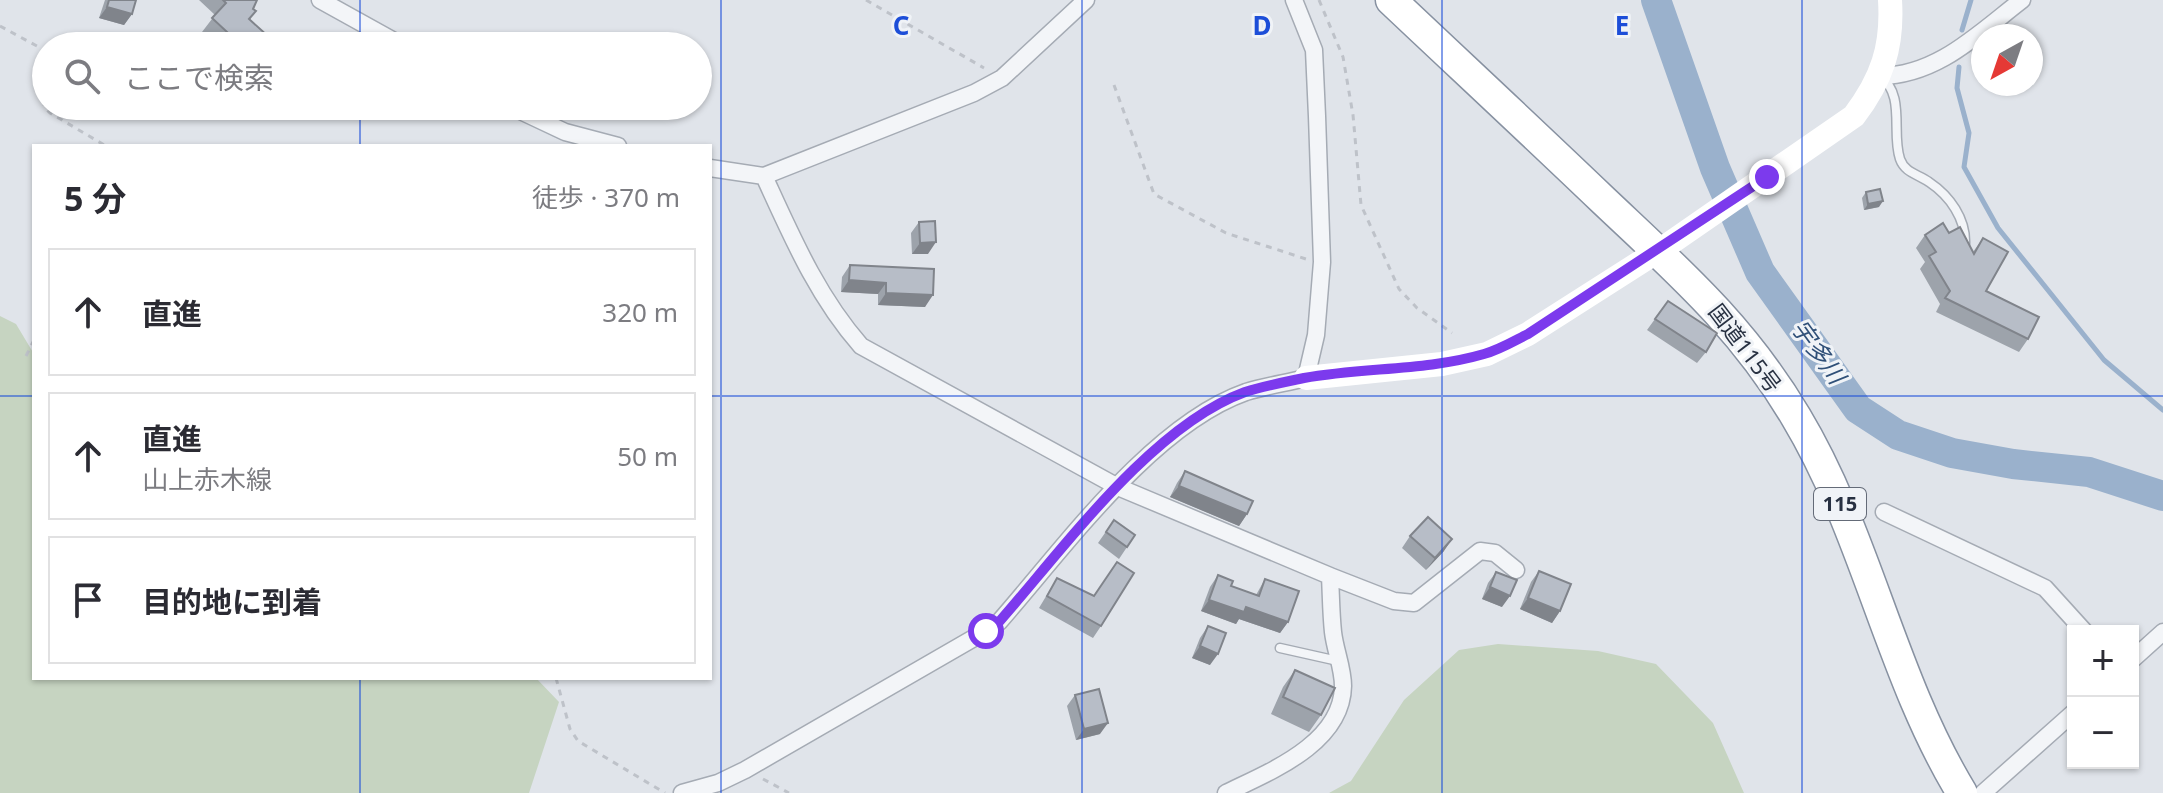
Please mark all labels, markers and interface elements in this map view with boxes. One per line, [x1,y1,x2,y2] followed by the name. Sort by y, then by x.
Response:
[893,7,909,43] text: C
[1252,7,1272,43] text: D
[1615,7,1629,43] text: E
[1971,24,2043,96] north arrow
[32,32,712,120] search box
[60,54,104,98] icon: search
[124,57,274,98] text: ここで検索
[1749,159,1785,195] route end
[64,175,126,221] text: 5 分
[532,179,680,215] text: 徒歩 · 370 m
[66,290,110,334] icon: ahead
[142,293,202,334] text: 直進
[602,294,678,330] text: 320 m
[1703,297,1789,398] street label: 国道115号
[1785,312,1855,392] water label: 宇多川
[142,418,202,459] text: 直進
[66,434,110,478] icon: ahead
[617,438,678,474] text: 50 m
[142,461,272,497] text: 山上赤木線
[1814,488,1866,520] road number: 115
[66,578,110,622] icon: arrive
[142,581,322,622] text: 目的地に到着
[968,613,1004,649] route start
[2067,625,2139,769] map controls
[2067,625,2139,697] button: +
[2067,697,2139,769] button: −

